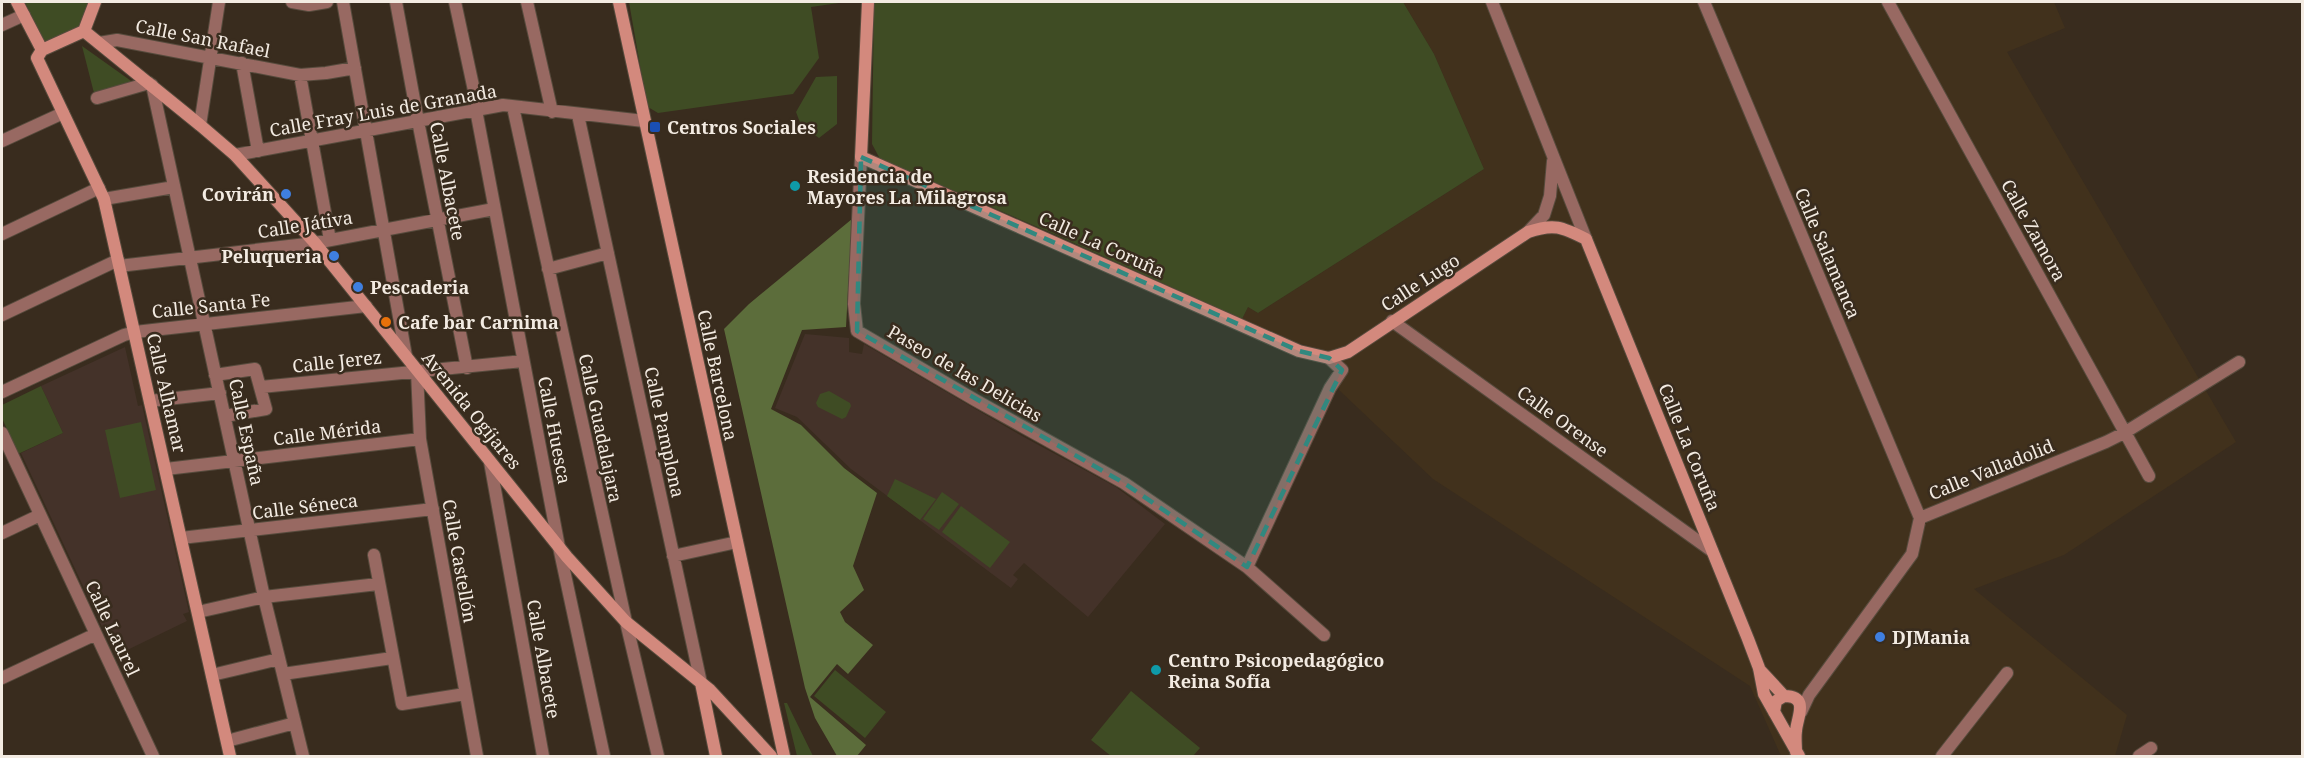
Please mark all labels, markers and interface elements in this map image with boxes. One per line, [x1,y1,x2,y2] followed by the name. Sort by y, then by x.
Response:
[134,13,273,63] street label: Calle San Rafael
[267,78,499,142] street label: Calle Fray Luis de Granada
[667,115,816,139] place label: Centros Sociales
[425,120,471,242] street label: Calle Albacete
[648,120,662,134] marker: Centros Sociales
[807,164,1007,209] place label: Residencia de Mayores La Milagrosa
[1996,175,2072,285] street label: Calle Zamora
[788,179,802,193] marker: Residencia de Mayores La Milagrosa
[202,182,274,206] place label: Covirán
[1790,184,1866,322] street label: Calle Salamanca
[279,187,293,201] marker: Covirán
[256,205,354,243] street label: Calle Játiva
[1035,205,1169,283] street label: Calle La Coruña
[221,244,322,268] place label: Peluqueria
[1376,248,1464,316] street label: Calle Lugo
[327,249,341,263] marker: Peluqueria
[370,275,469,299] place label: Pescaderia
[351,280,365,294] marker: Pescaderia
[151,287,271,323] street label: Calle Santa Fe
[692,307,744,443] street label: Calle Barcelona
[398,310,559,334] place label: Cafe bar Carnima
[379,315,393,329] marker: Cafe bar Carnima
[883,319,1047,427] street label: Paseo de las Delicias
[142,331,193,456] street label: Calle Alhamar
[291,344,383,378] street label: Calle Jerez
[417,346,527,474] street label: Avenida Ogíjares
[573,351,629,505] street label: Calle Guadalajara
[639,364,691,500] street label: Calle Pamplona
[533,374,577,486] street label: Calle Huesca
[224,376,270,488] street label: Calle España
[1512,380,1614,462] street label: Calle Orense
[1653,380,1727,514] street label: Calle La Coruña
[272,413,382,451] street label: Calle Mérida
[1925,433,2057,505] street label: Calle Valladolid
[251,488,359,524] street label: Calle Séneca
[437,497,483,625] street label: Calle Castellón
[80,576,146,680] street label: Calle Laurel
[522,598,566,720] street label: Calle Albacete
[1892,625,1970,649] place label: DJMania
[1873,630,1887,644] marker: DJMania
[1168,648,1384,693] place label: Centro Psicopedagógico Reina Sofía
[1149,663,1163,677] marker: Centro Psicopedagógico Reina Sofía

